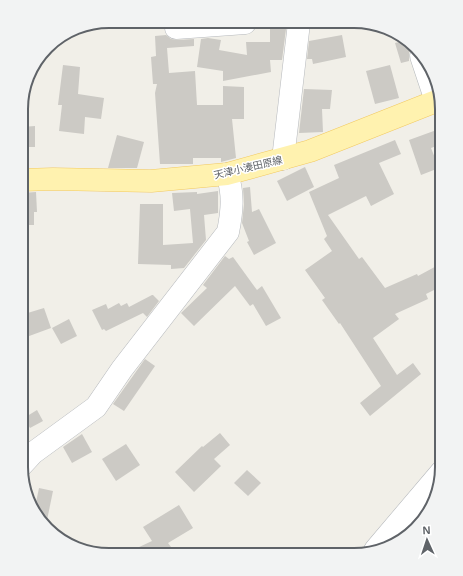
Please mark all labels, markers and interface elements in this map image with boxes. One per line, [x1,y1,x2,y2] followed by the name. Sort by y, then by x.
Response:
[213,154,283,181] street label: 天津小湊田原線
[407,520,447,560] north arrow
[422,524,431,536] text: N

